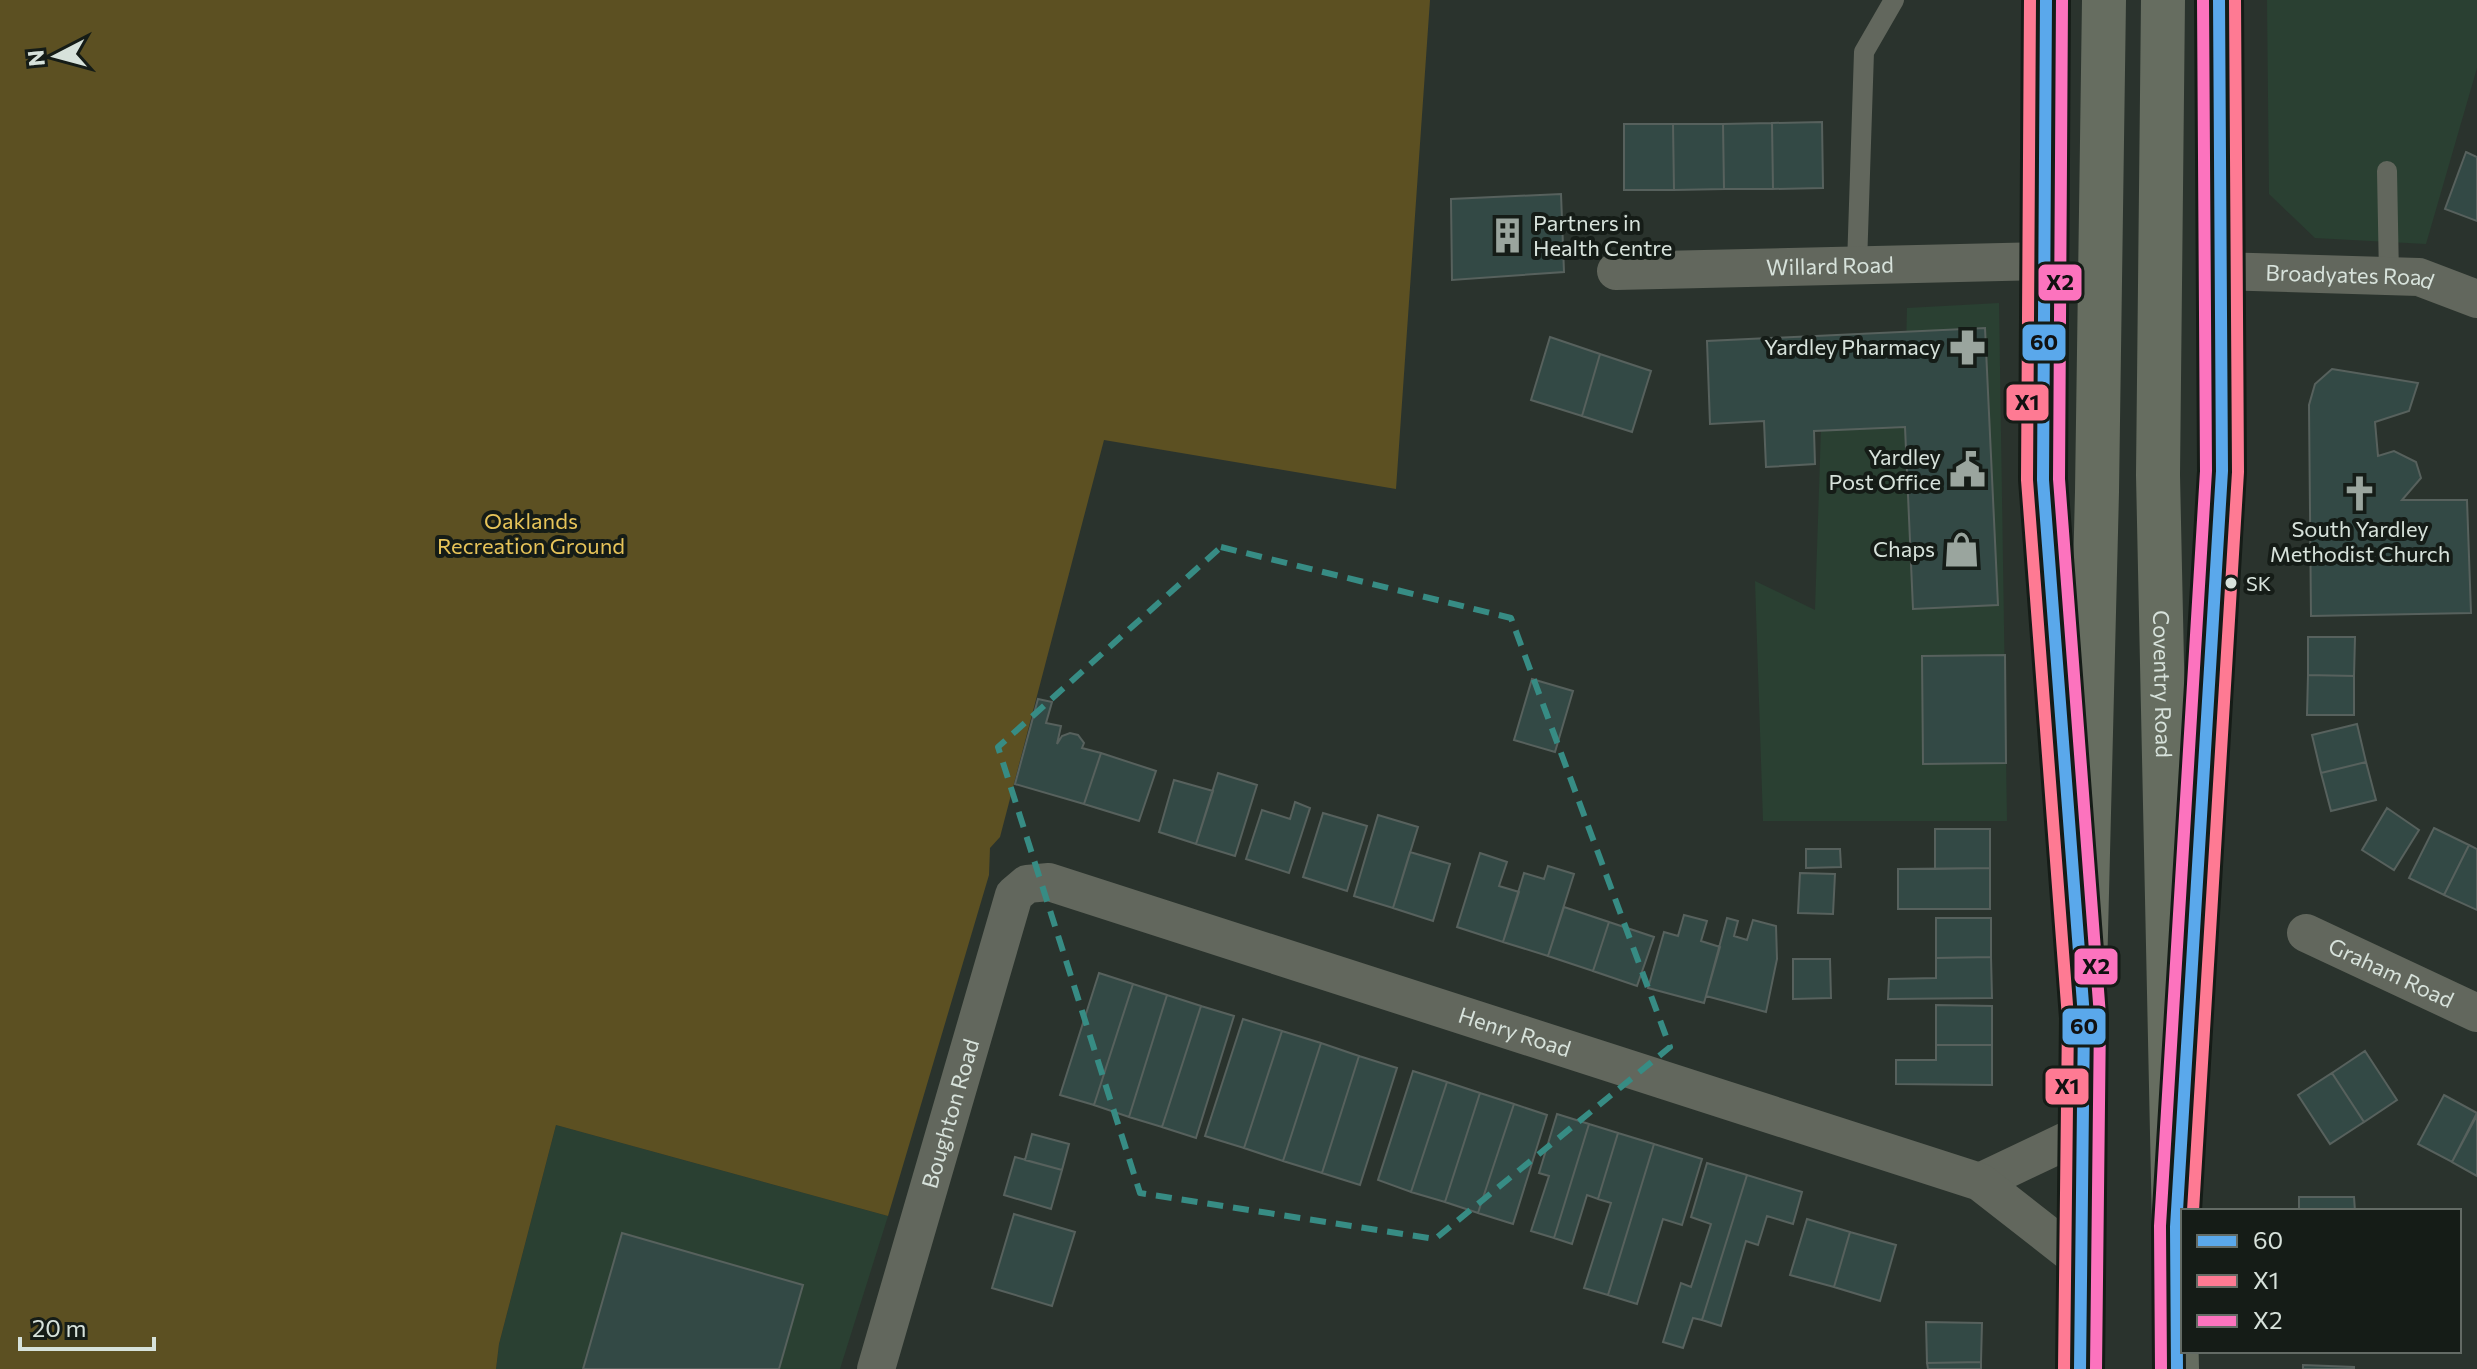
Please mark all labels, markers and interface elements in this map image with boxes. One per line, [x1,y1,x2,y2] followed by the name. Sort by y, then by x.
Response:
[16,16,96,96] north arrow
[21,49,50,68] text: N
[1533,209,1672,261] place label: Partners in Health Centre
[1488,217,1526,255] building icon: Partners in Health Centre
[1766,250,1894,280] street label: Willard Road
[2265,258,2438,295] street label: Broadyates Road
[2037,263,2083,302] line badge: X2
[2046,268,2074,295] text: X2
[2021,323,2067,362] line badge: 60
[1948,328,1986,366] pharmacy icon: Yardley Pharmacy
[2030,328,2058,355] text: 60
[1764,333,1941,360] place label: Yardley Pharmacy
[2005,383,2050,422] line badge: X1
[2015,388,2039,415] text: X1
[1828,443,1941,495] place label: Yardley Post Office
[1948,451,1986,489] public building icon: Yardley Post Office
[2341,474,2379,512] church icon: South Yardley Methodist Church
[437,507,625,559] park label: Oaklands Recreation Ground
[2270,515,2450,567] place label: South Yardley Methodist Church
[1942,530,1980,568] shop icon: Chaps
[1873,535,1935,562] place label: Chaps
[2246,571,2271,595] place label: SK
[2223,575,2239,591] marker: SK
[2148,610,2178,758] street label: Coventry Road
[2324,932,2458,1013] street label: Graham Road
[2073,947,2119,986] line badge: X2
[2082,952,2110,979] text: X2
[1455,1001,1574,1062] street label: Henry Road
[2061,1007,2107,1046] line badge: 60
[2070,1012,2098,1039] text: 60
[915,1036,984,1191] street label: Boughton Road
[2044,1067,2090,1106] line badge: X1
[2055,1072,2079,1099] text: X1
[2181,1209,2461,1353] legend
[2253,1225,2283,1254] text: 60
[2253,1265,2279,1294] text: X1
[20,1301,154,1351] scale bar
[2253,1305,2283,1334] text: X2
[32,1313,86,1342] text: 20 m

